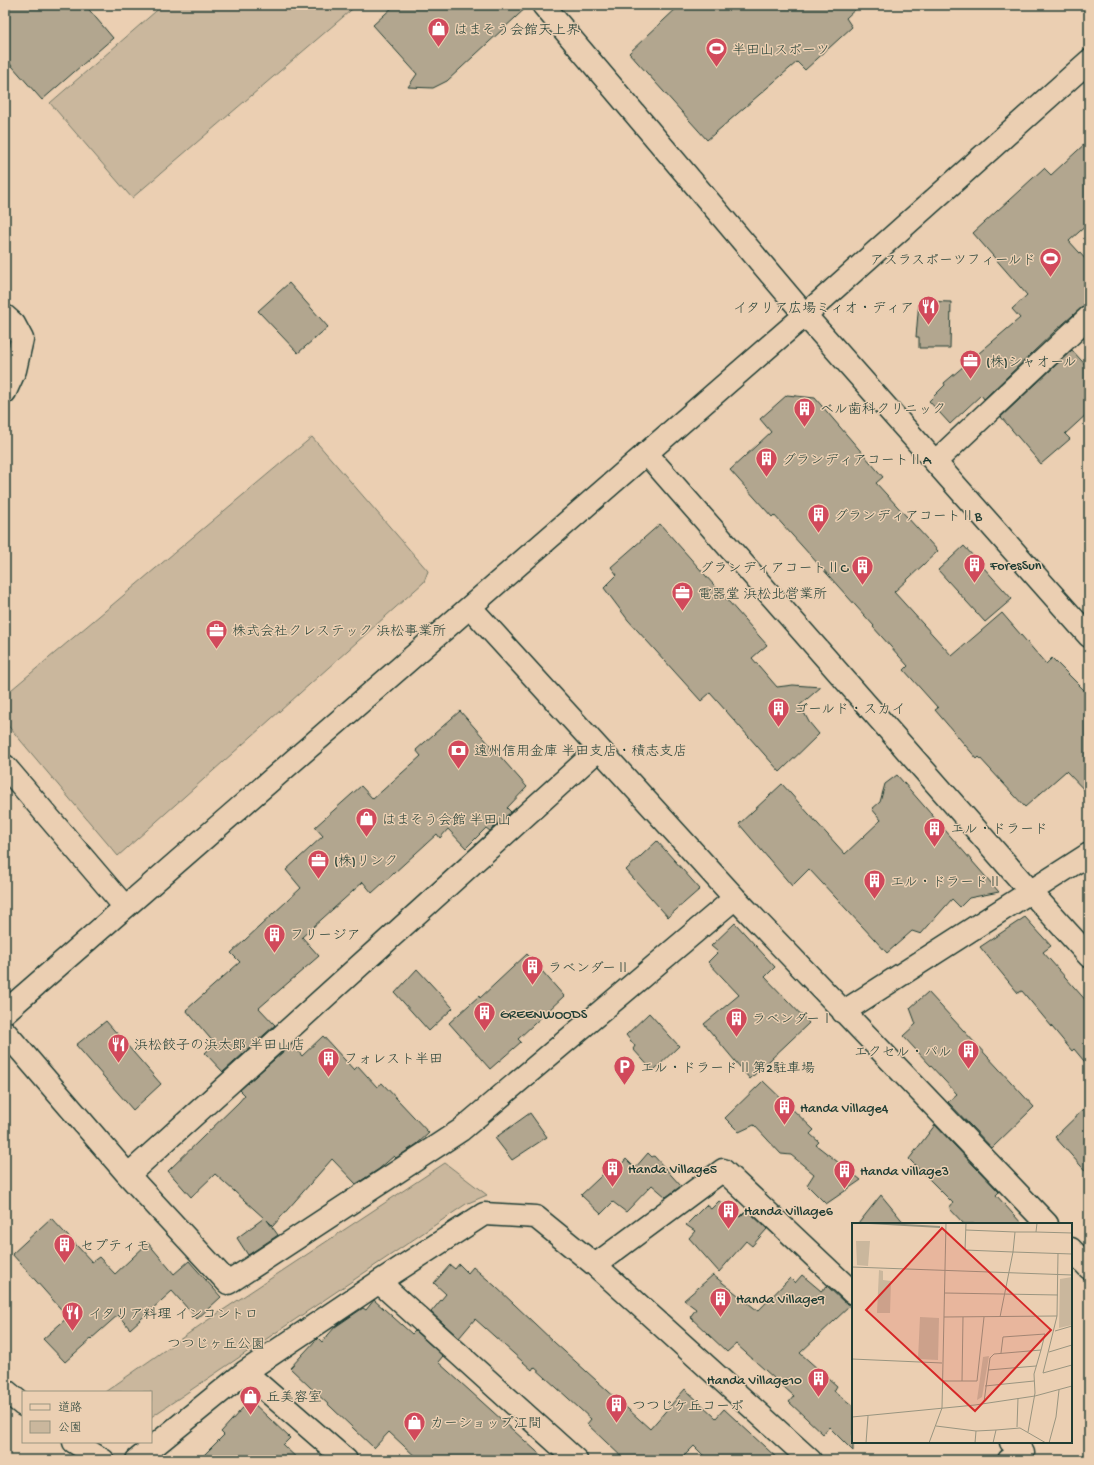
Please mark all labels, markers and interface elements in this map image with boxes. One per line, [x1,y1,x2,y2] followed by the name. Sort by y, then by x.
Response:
[425,16,451,49] shop icon: はまそう会館天上界
[454,23,580,40] place label: はまそう会館天上界
[703,36,729,69] sports icon: 半田山スポーツ
[732,43,830,60] place label: 半田山スポーツ
[1038,246,1064,279] sports icon: アスラスポーツフィールド
[870,253,1036,270] place label: アスラスポーツフィールド
[916,294,942,327] restaurant icon: イタリア広場ミィオ・ディア
[733,301,914,318] place label: イタリア広場ミィオ・ディア
[957,348,983,381] office icon: (株)シャオール
[986,355,1077,372] place label: (株)シャオール
[791,395,817,428] building icon: ベル歯科クリニック
[820,402,946,419] place label: ベル歯科クリニック
[753,446,779,479] building icon: グランディアコートⅡA
[782,453,932,470] place label: グランディアコートⅡA
[805,502,831,535] building icon: グランディアコートⅡB
[834,509,983,526] place label: グランディアコートⅡB
[962,551,988,584] building icon: ForesSun
[850,554,876,587] building icon: グランディアコートⅡC
[989,558,1042,575] place label: ForesSun
[700,561,849,578] place label: グランディアコートⅡC
[670,580,696,613] office icon: 電器堂 浜松北営業所
[698,587,827,604] place label: 電器堂 浜松北営業所
[204,617,230,650] office icon: 株式会社クレステック 浜松事業所
[232,624,446,641] place label: 株式会社クレステック 浜松事業所
[765,695,791,728] building icon: ゴールド・スカイ
[794,702,905,719] place label: ゴールド・スカイ
[446,737,472,770] bank icon: 遠州信用金庫 半田支店・積志支店
[474,744,687,761] place label: 遠州信用金庫 半田支店・積志支店
[353,806,379,839] shop icon: はまそう会館 半田山
[382,813,511,830] place label: はまそう会館 半田山
[921,815,947,848] building icon: エル・ドラード
[950,822,1048,839] place label: エル・ドラード
[306,847,332,880] office icon: (株)リンク
[334,854,398,871] place label: (株)リンク
[862,868,888,901] building icon: エル・ドラードⅡ
[890,875,1002,892] place label: エル・ドラードⅡ
[262,921,288,954] building icon: フリージア
[290,928,361,945] place label: フリージア
[520,954,546,987] building icon: ラベンダーⅡ
[548,961,630,978] place label: ラベンダーⅡ
[472,1000,498,1033] building icon: GREENWOODS
[724,1005,750,1038] building icon: ラベンダーⅠ
[500,1007,588,1024] place label: GREENWOODS
[752,1012,834,1029] place label: ラベンダーⅠ
[105,1031,131,1064] restaurant icon: 浜松餃子の浜太郎 半田山店
[134,1038,305,1055] place label: 浜松餃子の浜太郎 半田山店
[955,1038,981,1071] building icon: エクセル・パル
[316,1045,342,1078] building icon: フォレスト半田
[853,1045,952,1062] place label: エクセル・パル
[344,1052,443,1069] place label: フォレスト半田
[612,1054,638,1087] parking icon: エル・ドラードⅡ第2駐車場
[640,1061,815,1078] place label: エル・ドラードⅡ第2駐車場
[771,1094,797,1127] building icon: Handa Village4
[800,1101,889,1118] place label: Handa Village4
[600,1155,626,1188] building icon: Handa Village5
[832,1157,858,1190] building icon: Handa Village3
[628,1162,717,1179] place label: Handa Village5
[860,1164,949,1181] place label: Handa Village3
[716,1197,742,1230] building icon: Handa Village6
[744,1204,834,1221] place label: Handa Village6
[852,1223,1072,1443] inset map
[51,1232,77,1265] building icon: セプティモ
[80,1239,150,1256] place label: セプティモ
[708,1285,734,1318] building icon: Handa Village9
[736,1292,825,1309] place label: Handa Village9
[60,1300,86,1333] restaurant icon: イタリア料理 インコントロ
[88,1307,258,1324] place label: イタリア料理 インコントロ
[167,1337,265,1354] park label: つつじヶ丘公園
[805,1366,831,1399] building icon: Handa Village10
[707,1373,802,1390] place label: Handa Village10
[238,1383,264,1416] shop icon: 丘美容室
[266,1390,322,1407] place label: 丘美容室
[22,1391,152,1443] legend
[603,1392,629,1425] building icon: つつじケ丘コーポ
[632,1399,744,1416] place label: つつじケ丘コーポ
[58,1401,82,1416] text: 道路
[402,1409,428,1442] shop icon: カーショップ江間
[430,1416,542,1433] place label: カーショップ江間
[58,1421,82,1436] text: 公園

